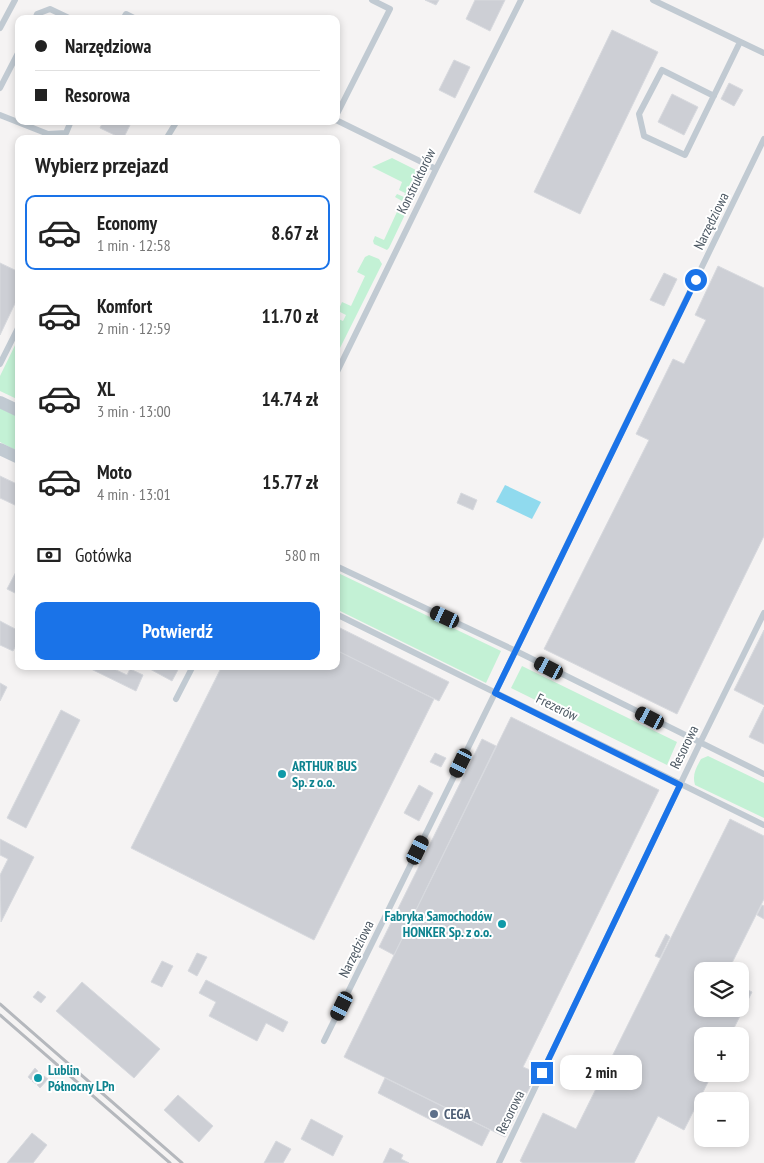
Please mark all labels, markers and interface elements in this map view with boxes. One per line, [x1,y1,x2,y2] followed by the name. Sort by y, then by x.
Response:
[65,34,151,58] text: Narzędziowa
[65,83,130,107] text: Resorowa
[393,145,440,217] street label: Konstruktorów
[35,151,169,179] text: Wybierz przejazd
[689,189,733,253] street label: Narzędziowa
[37,210,82,255] icon: car
[97,211,157,235] text: Economy
[271,221,318,245] text: 8.67 zł
[97,235,171,255] text: 1 min · 12:58
[685,269,707,291] route start
[37,293,82,338] icon: car
[97,294,152,318] text: Komfort
[261,304,318,328] text: 11.70 zł
[97,318,171,338] text: 2 min · 12:59
[37,376,82,421] icon: car
[97,377,115,401] text: XL
[261,387,318,411] text: 14.74 zł
[97,401,171,421] text: 3 min · 13:00
[37,459,82,504] icon: car
[97,460,132,484] text: Moto
[262,470,318,494] text: 15.77 zł
[97,484,171,504] text: 4 min · 13:01
[35,541,63,569] icon: cash
[75,543,132,567] text: Gotówka
[285,545,320,565] text: 580 m
[35,602,320,660] button: Potwierdź
[428,604,461,630] car
[532,655,565,681] car
[533,689,581,725] street label: Frezerów
[633,705,666,731] car
[666,722,702,772] street label: Resorowa
[447,746,474,780] car
[291,757,357,791] place label: ARTHUR BUS Sp. z o.o.
[276,768,288,780] marker: ARTHUR BUS Sp. z o.o.
[404,833,431,867] car
[384,907,493,941] place label: Fabryka Samochodów HONKER Sp. z o.o.
[334,917,378,981] street label: Narzędziowa
[496,918,508,930] marker: Fabryka Samochodów HONKER Sp. z o.o.
[694,962,749,1147] map controls
[694,962,749,1017] button: layers
[328,989,355,1023] car
[694,1027,749,1082] button: +
[560,1056,642,1090] callout: 2 min
[48,1061,115,1095] place label: Lublin Północny LPn
[531,1062,553,1084] route end
[585,1062,617,1082] text: 2 min
[32,1072,44,1084] marker: Lublin Północny LPn
[492,1087,528,1137] street label: Resorowa
[694,1092,749,1147] button: −
[444,1105,471,1123] place label: CEGA
[428,1108,440,1120] marker: CEGA

